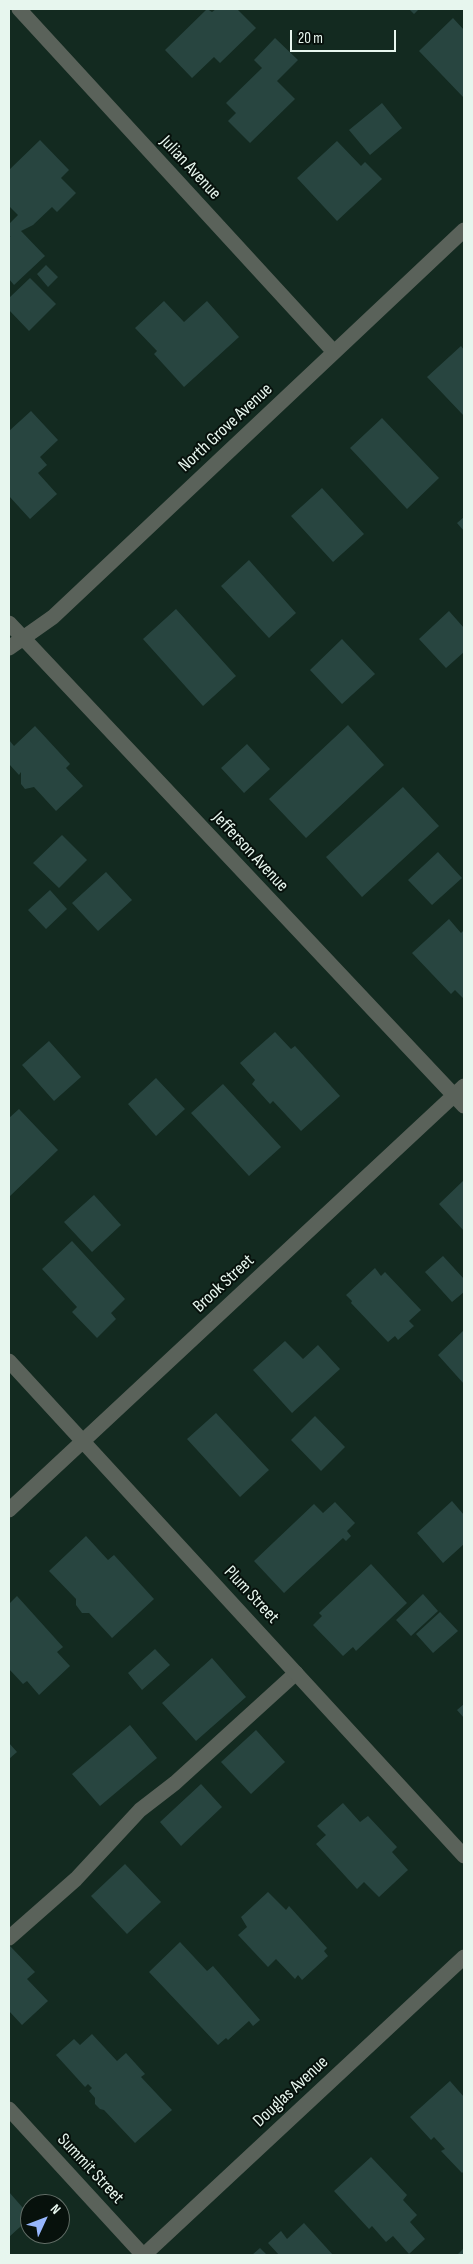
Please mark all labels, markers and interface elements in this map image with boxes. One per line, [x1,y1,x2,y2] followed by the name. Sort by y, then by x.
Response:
[293,20,399,52] scale bar
[298,29,323,48] text: 20 m
[155,131,225,205] street label: Julian Avenue
[175,379,277,477] street label: North Grove Avenue
[207,808,293,896] street label: Jefferson Avenue
[189,1250,259,1318] street label: Brook Street
[219,1562,283,1628] street label: Plum Street
[249,2052,333,2132] street label: Douglas Avenue
[52,2129,128,2209] street label: Summit Street
[20,2194,70,2244] north arrow
[47,2201,64,2218] text: N

